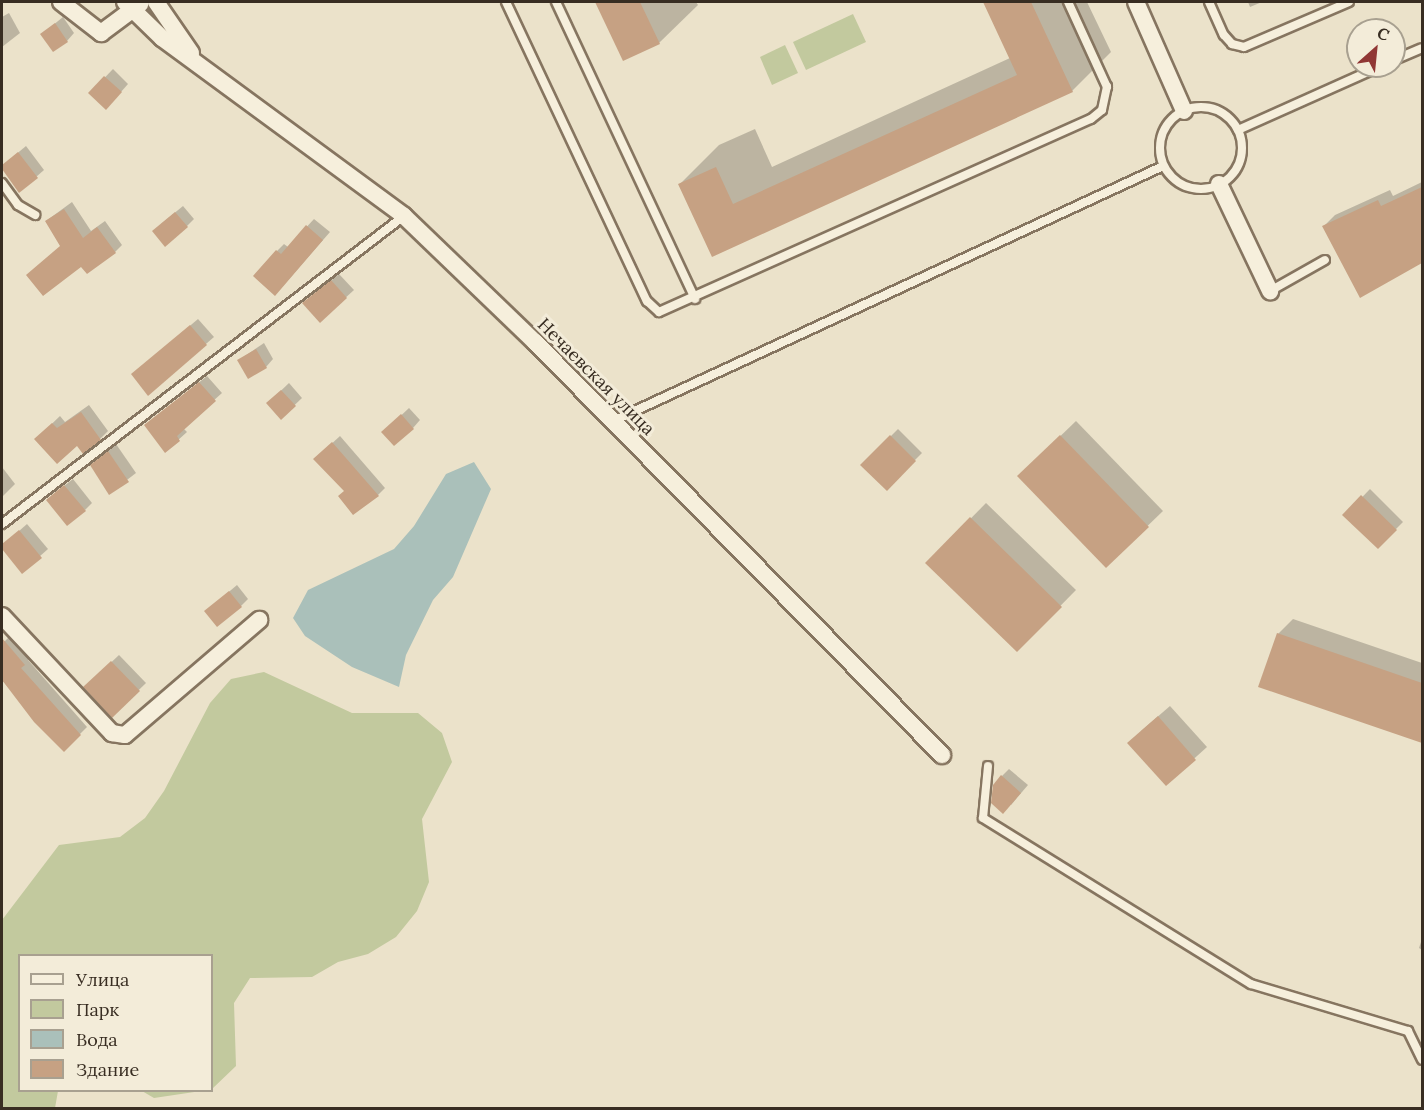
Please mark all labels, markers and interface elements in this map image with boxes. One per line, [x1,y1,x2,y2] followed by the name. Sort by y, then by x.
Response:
[1346,18,1406,78] north arrow
[1374,22,1393,45] text: С
[533,314,659,440] street label: Нечаевская улица
[18,954,213,1092] legend
[76,968,129,991] text: Улица
[76,998,119,1021] text: Парк
[76,1028,118,1051] text: Вода
[76,1058,139,1081] text: Здание

